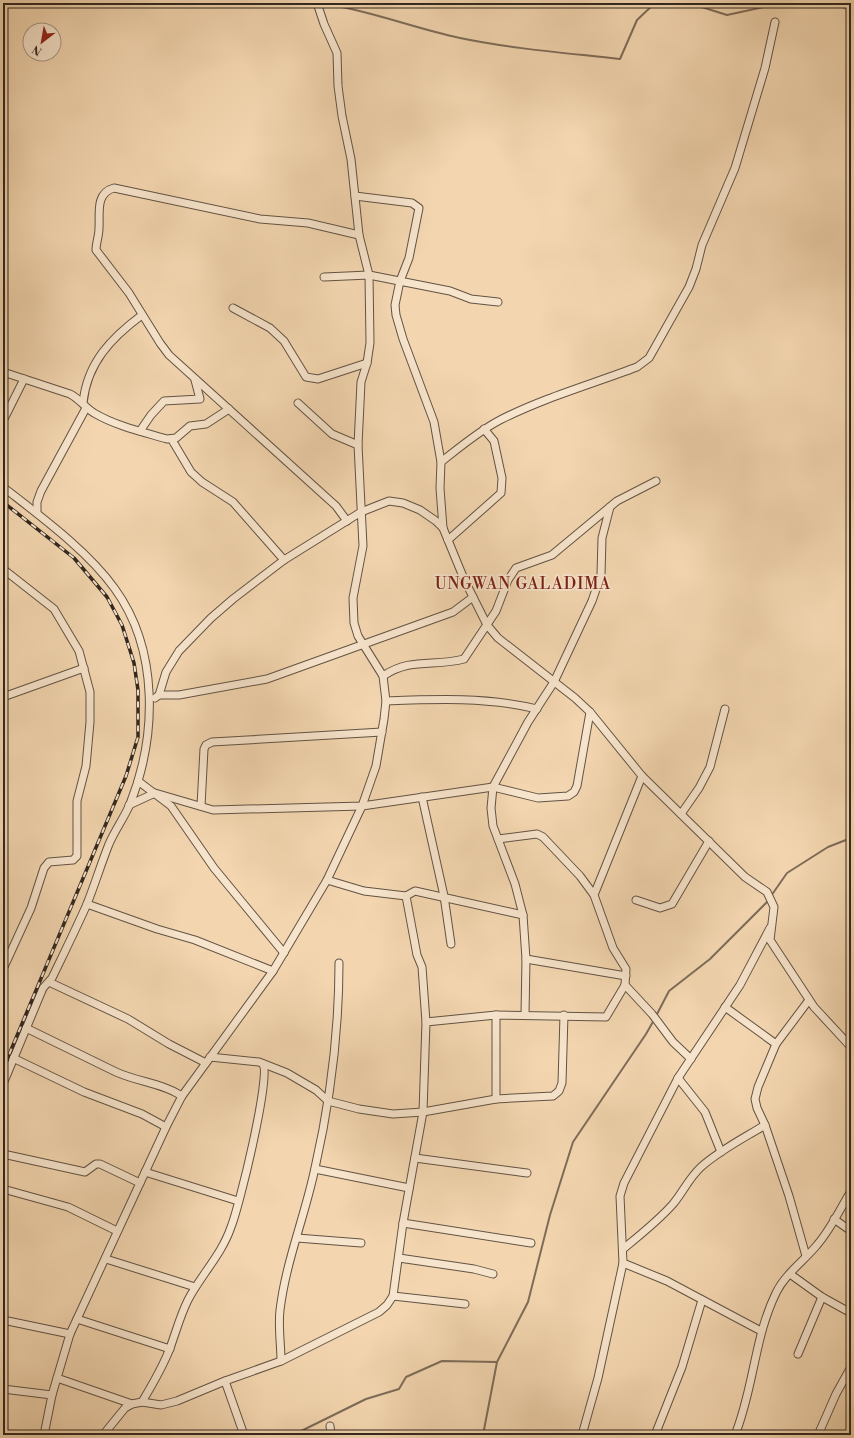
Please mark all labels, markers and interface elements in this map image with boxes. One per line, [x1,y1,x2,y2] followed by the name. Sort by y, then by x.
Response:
[22,22,62,62] north arrow
[30,41,45,58] text: N
[435,574,611,594] district label: UNGWAN GALADIMA

